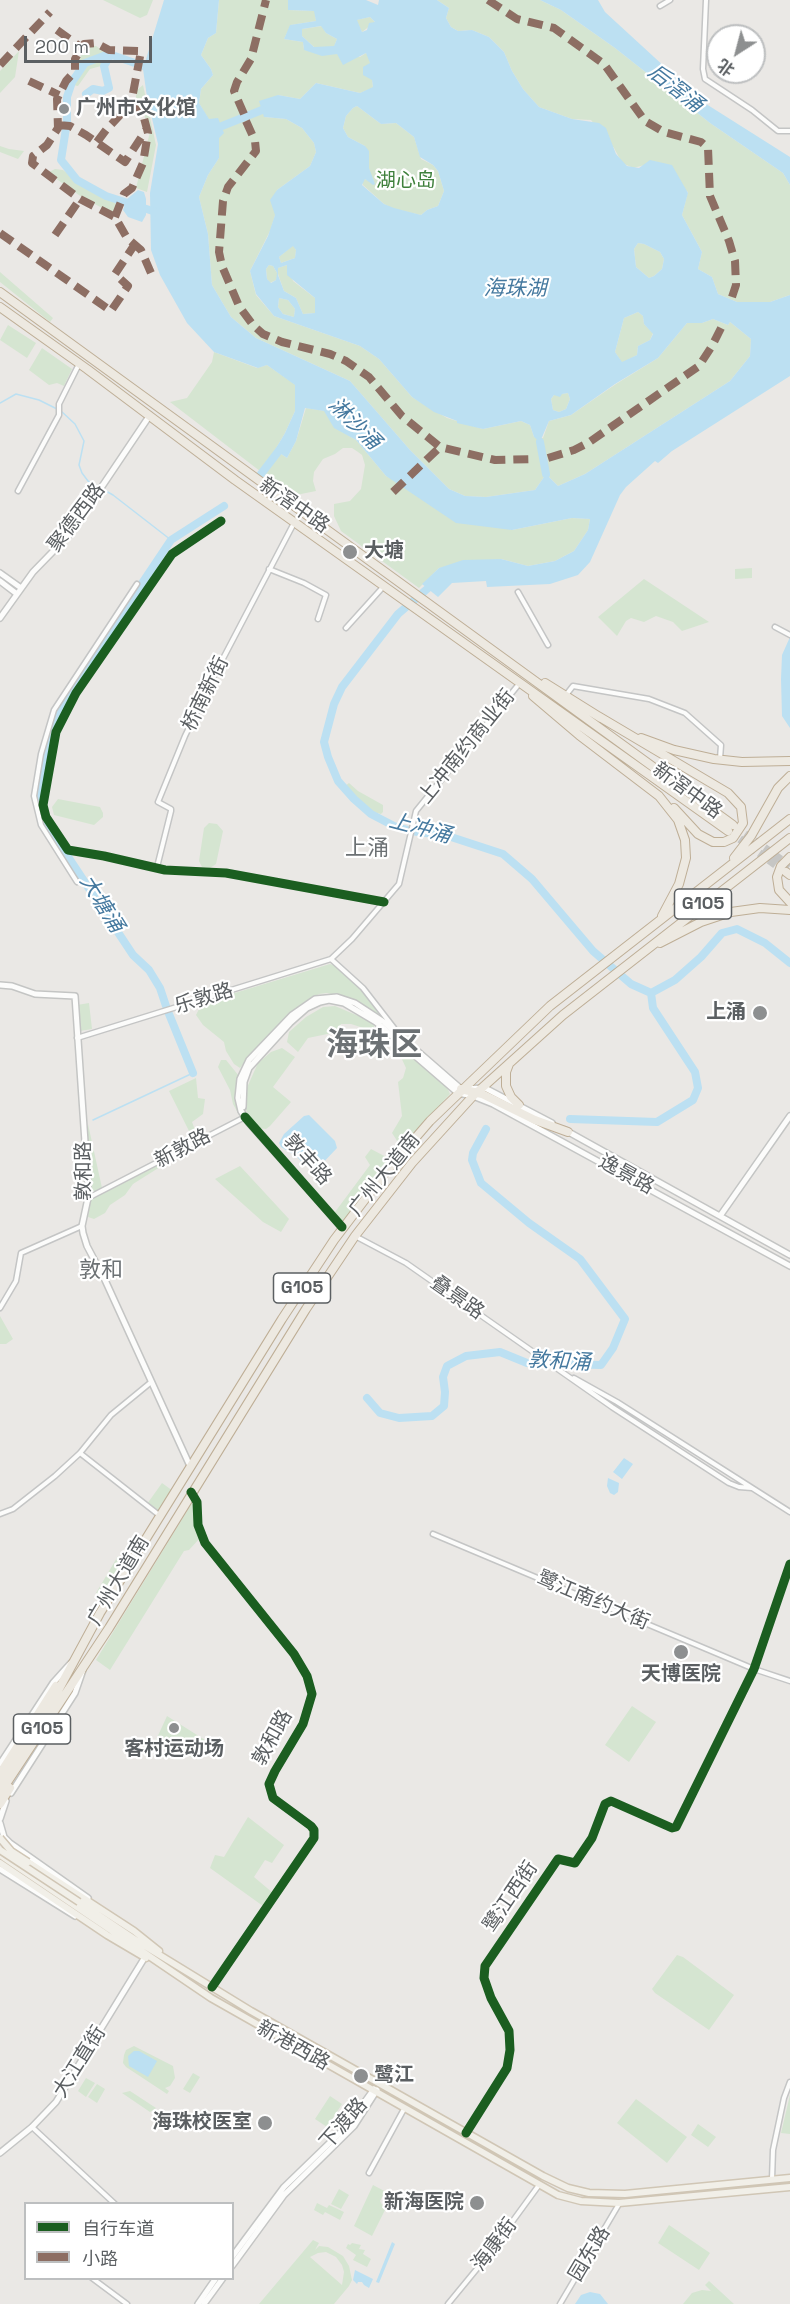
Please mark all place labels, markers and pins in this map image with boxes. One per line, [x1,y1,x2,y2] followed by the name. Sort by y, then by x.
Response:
[76,97,196,121] place label: 广州市文化馆
[57,102,71,116] marker: 广州市文化馆
[364,540,404,564] place label: 大塘
[341,543,359,561] marker: 大塘
[706,1001,746,1025] place label: 上涌
[751,1004,769,1022] marker: 上涌
[672,1643,690,1661] marker: 天博医院
[641,1663,721,1687] place label: 天博医院
[167,1721,181,1735] marker: 客村运动场
[124,1738,224,1762] place label: 客村运动场
[374,2064,414,2088] place label: 鹭江
[352,2067,370,2085] marker: 鹭江
[152,2111,252,2135] place label: 海珠校医室
[256,2114,274,2132] marker: 海珠校医室
[384,2191,464,2215] place label: 新海医院
[468,2194,486,2212] marker: 新海医院

